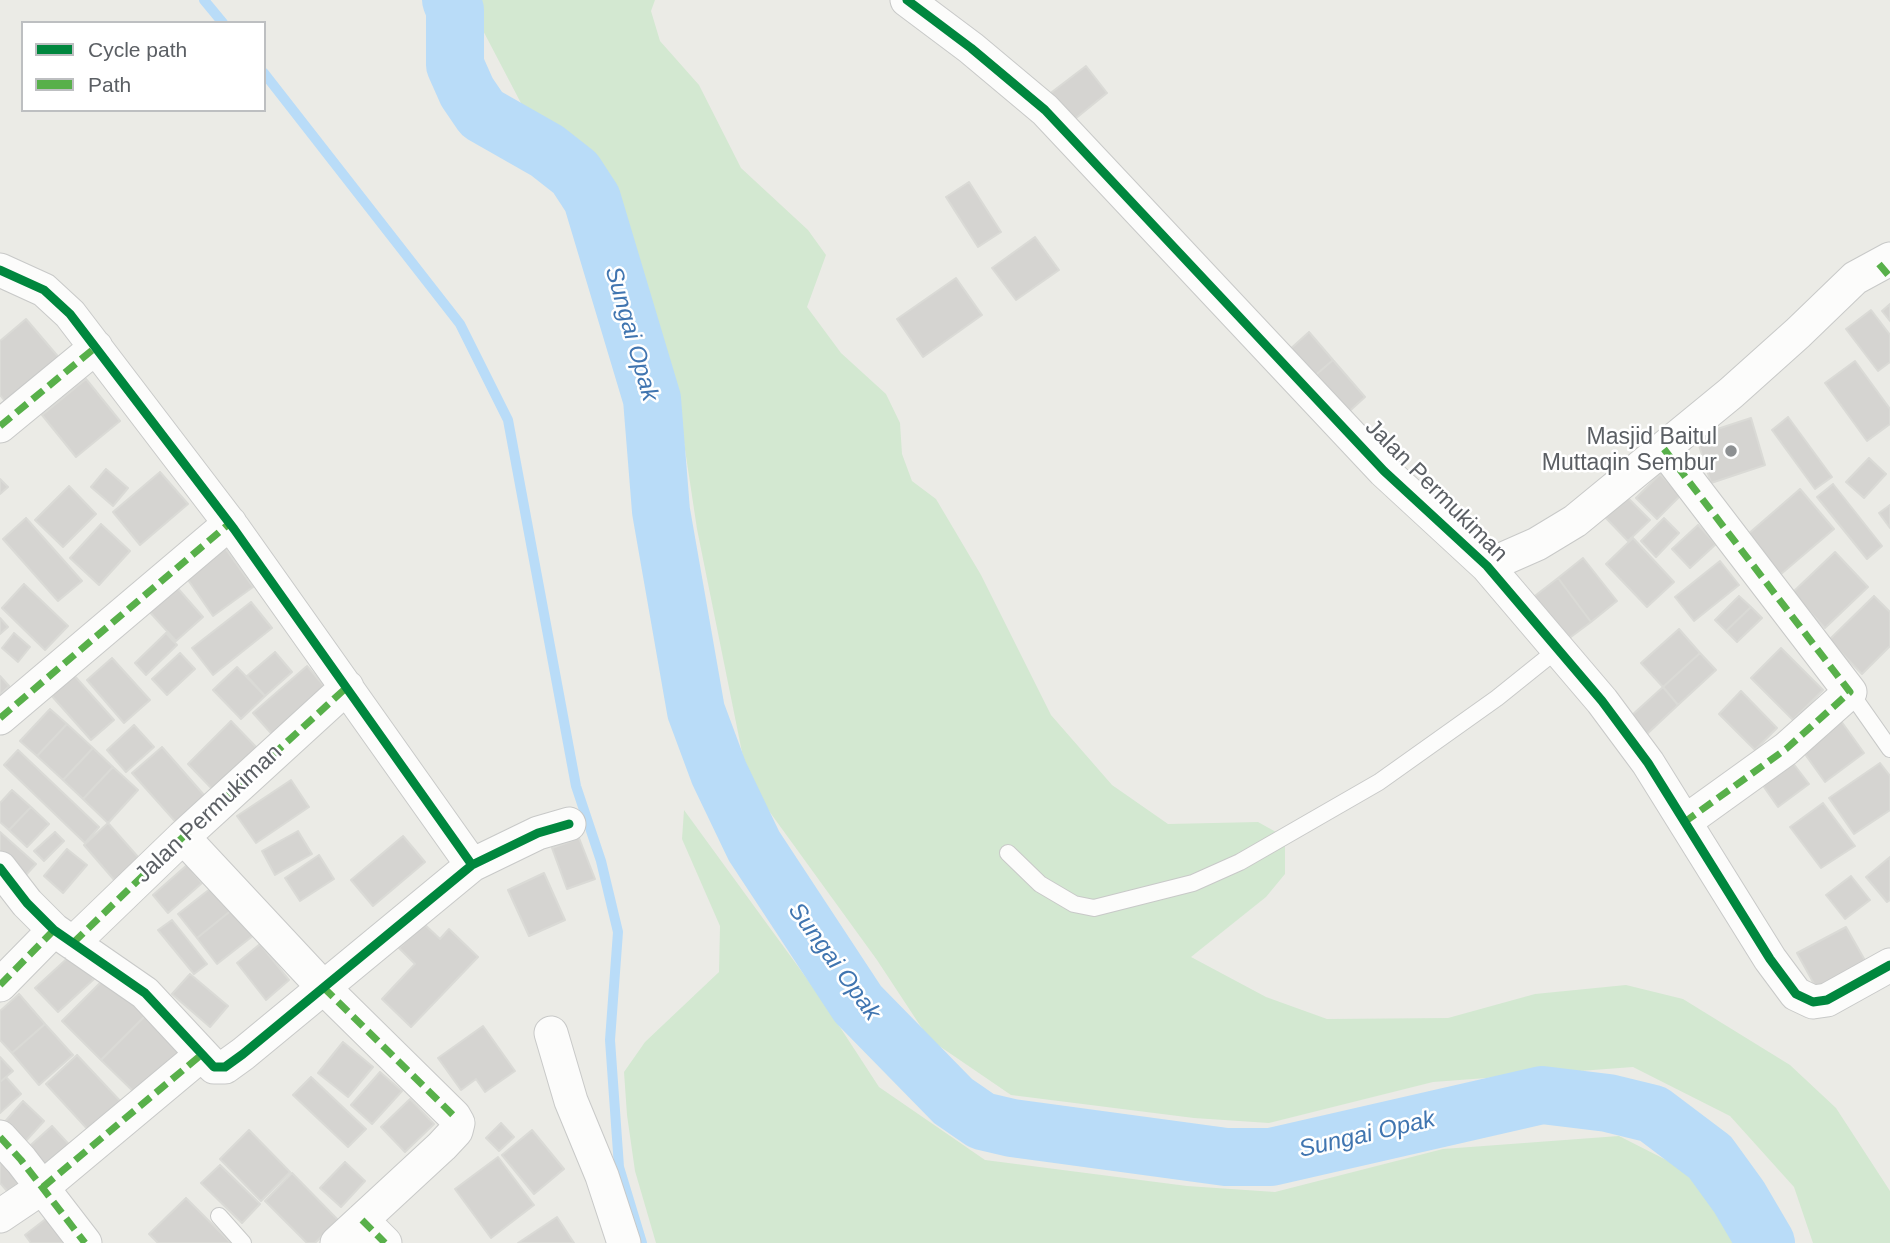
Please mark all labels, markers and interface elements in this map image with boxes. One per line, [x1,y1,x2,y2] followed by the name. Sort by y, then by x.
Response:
[21,21,266,112] legend
[88,38,187,61] text: Cycle path
[88,73,131,96] text: Path
[598,263,664,405] water label: Sungai Opak
[1359,414,1513,568] street label: Jalan Permukiman
[1542,424,1717,478] place label: Masjid Baitul Muttaqin Sembur
[1723,443,1739,459] marker: Masjid Baitul Muttaqin Sembur
[130,739,288,889] street label: Jalan Permukiman
[782,897,886,1027] water label: Sungai Opak
[1296,1105,1438,1165] water label: Sungai Opak

